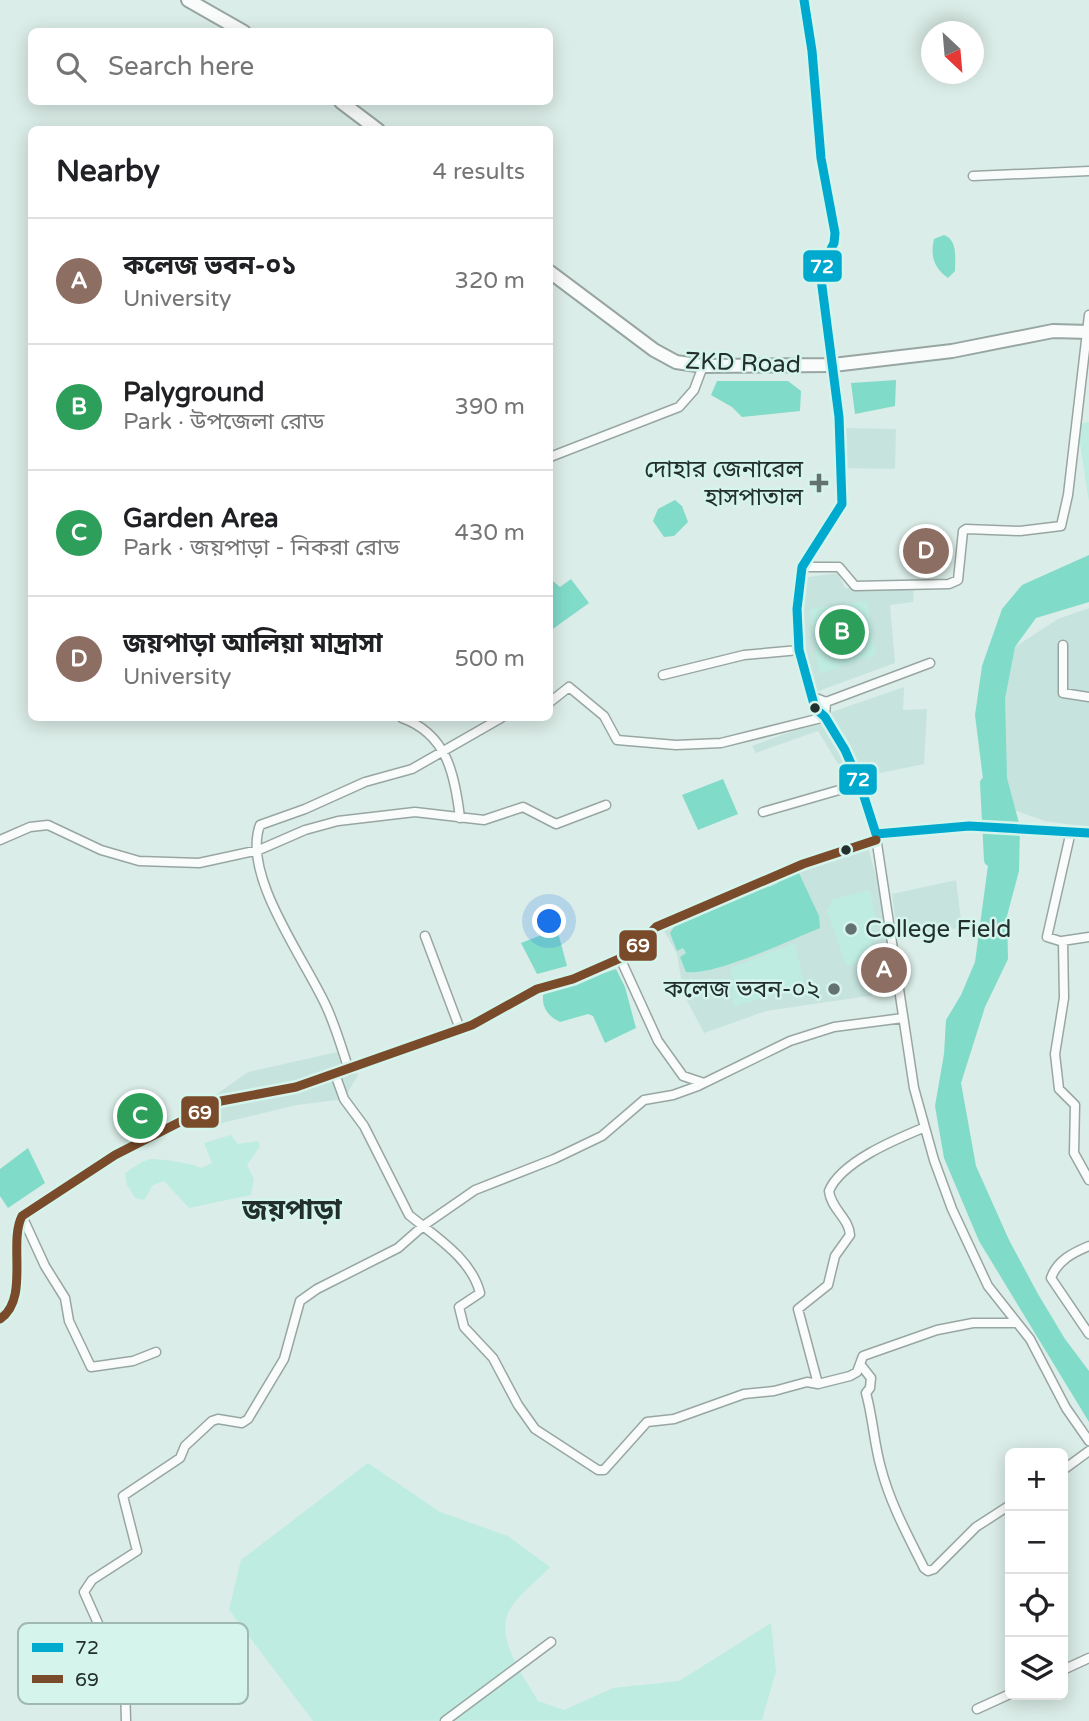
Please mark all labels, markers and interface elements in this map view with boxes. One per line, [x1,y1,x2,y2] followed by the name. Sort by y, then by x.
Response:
[921,21,984,84] north arrow
[28,28,553,105] search box
[52,48,90,86] icon: search
[108,51,254,82] text: Search here
[56,153,160,190] text: Nearby
[432,158,525,186] text: 4 results
[802,249,843,283] line badge: 72
[123,250,297,281] text: কলেজ ভবন-০১
[810,256,834,278] text: 72
[70,267,88,295] text: A
[455,267,525,295] text: 320 m
[123,285,231,313] text: University
[685,346,801,380] street label: ZKD Road
[123,377,265,408] text: Palyground
[71,393,87,421] text: B
[455,393,525,421] text: 390 m
[123,408,324,436] text: Park · উপজেলা রোড
[644,455,803,512] place label: দোহার জেনারেল হাসপাতাল
[809,473,829,493] marker: দোহার জেনারেল হাসপাতাল
[123,503,279,534] text: Garden Area
[71,519,87,547] text: C
[455,519,525,547] text: 430 m
[903,525,949,577] pin: D
[123,534,400,562] text: Park · জয়পাড়া - নিকরা রোড
[819,606,865,658] pin: B
[123,628,383,659] text: জয়পাড়া আলিয়া মাদ্রাসা
[70,645,88,673] text: D
[455,645,525,673] text: 500 m
[123,663,231,691] text: University
[808,701,822,715] unlabelled marker
[838,763,878,796] line badge: 72
[846,769,870,791] text: 72
[839,843,853,857] unlabelled marker
[532,904,566,938] your location
[865,915,1011,944] place label: College Field
[843,921,859,937] marker: College Field
[618,929,658,962] line badge: 69
[626,935,650,957] text: 69
[861,944,907,996] pin: A
[663,975,820,1004] place label: কলেজ ভবন-০২
[826,981,842,997] marker: কলেজ ভবন-০২
[117,1090,163,1142] pin: C
[180,1095,220,1129] line badge: 69
[188,1102,212,1124] text: 69
[241,1193,343,1227] district label: জয়পাড়া
[1005,1448,1068,1700] map controls
[1005,1448,1068,1511] button: +
[1005,1511,1068,1574] button: −
[1005,1574,1068,1637] button: locate
[18,1623,248,1704] legend
[75,1637,99,1659] text: 72
[1005,1637,1068,1700] button: layers
[75,1669,99,1691] text: 69

